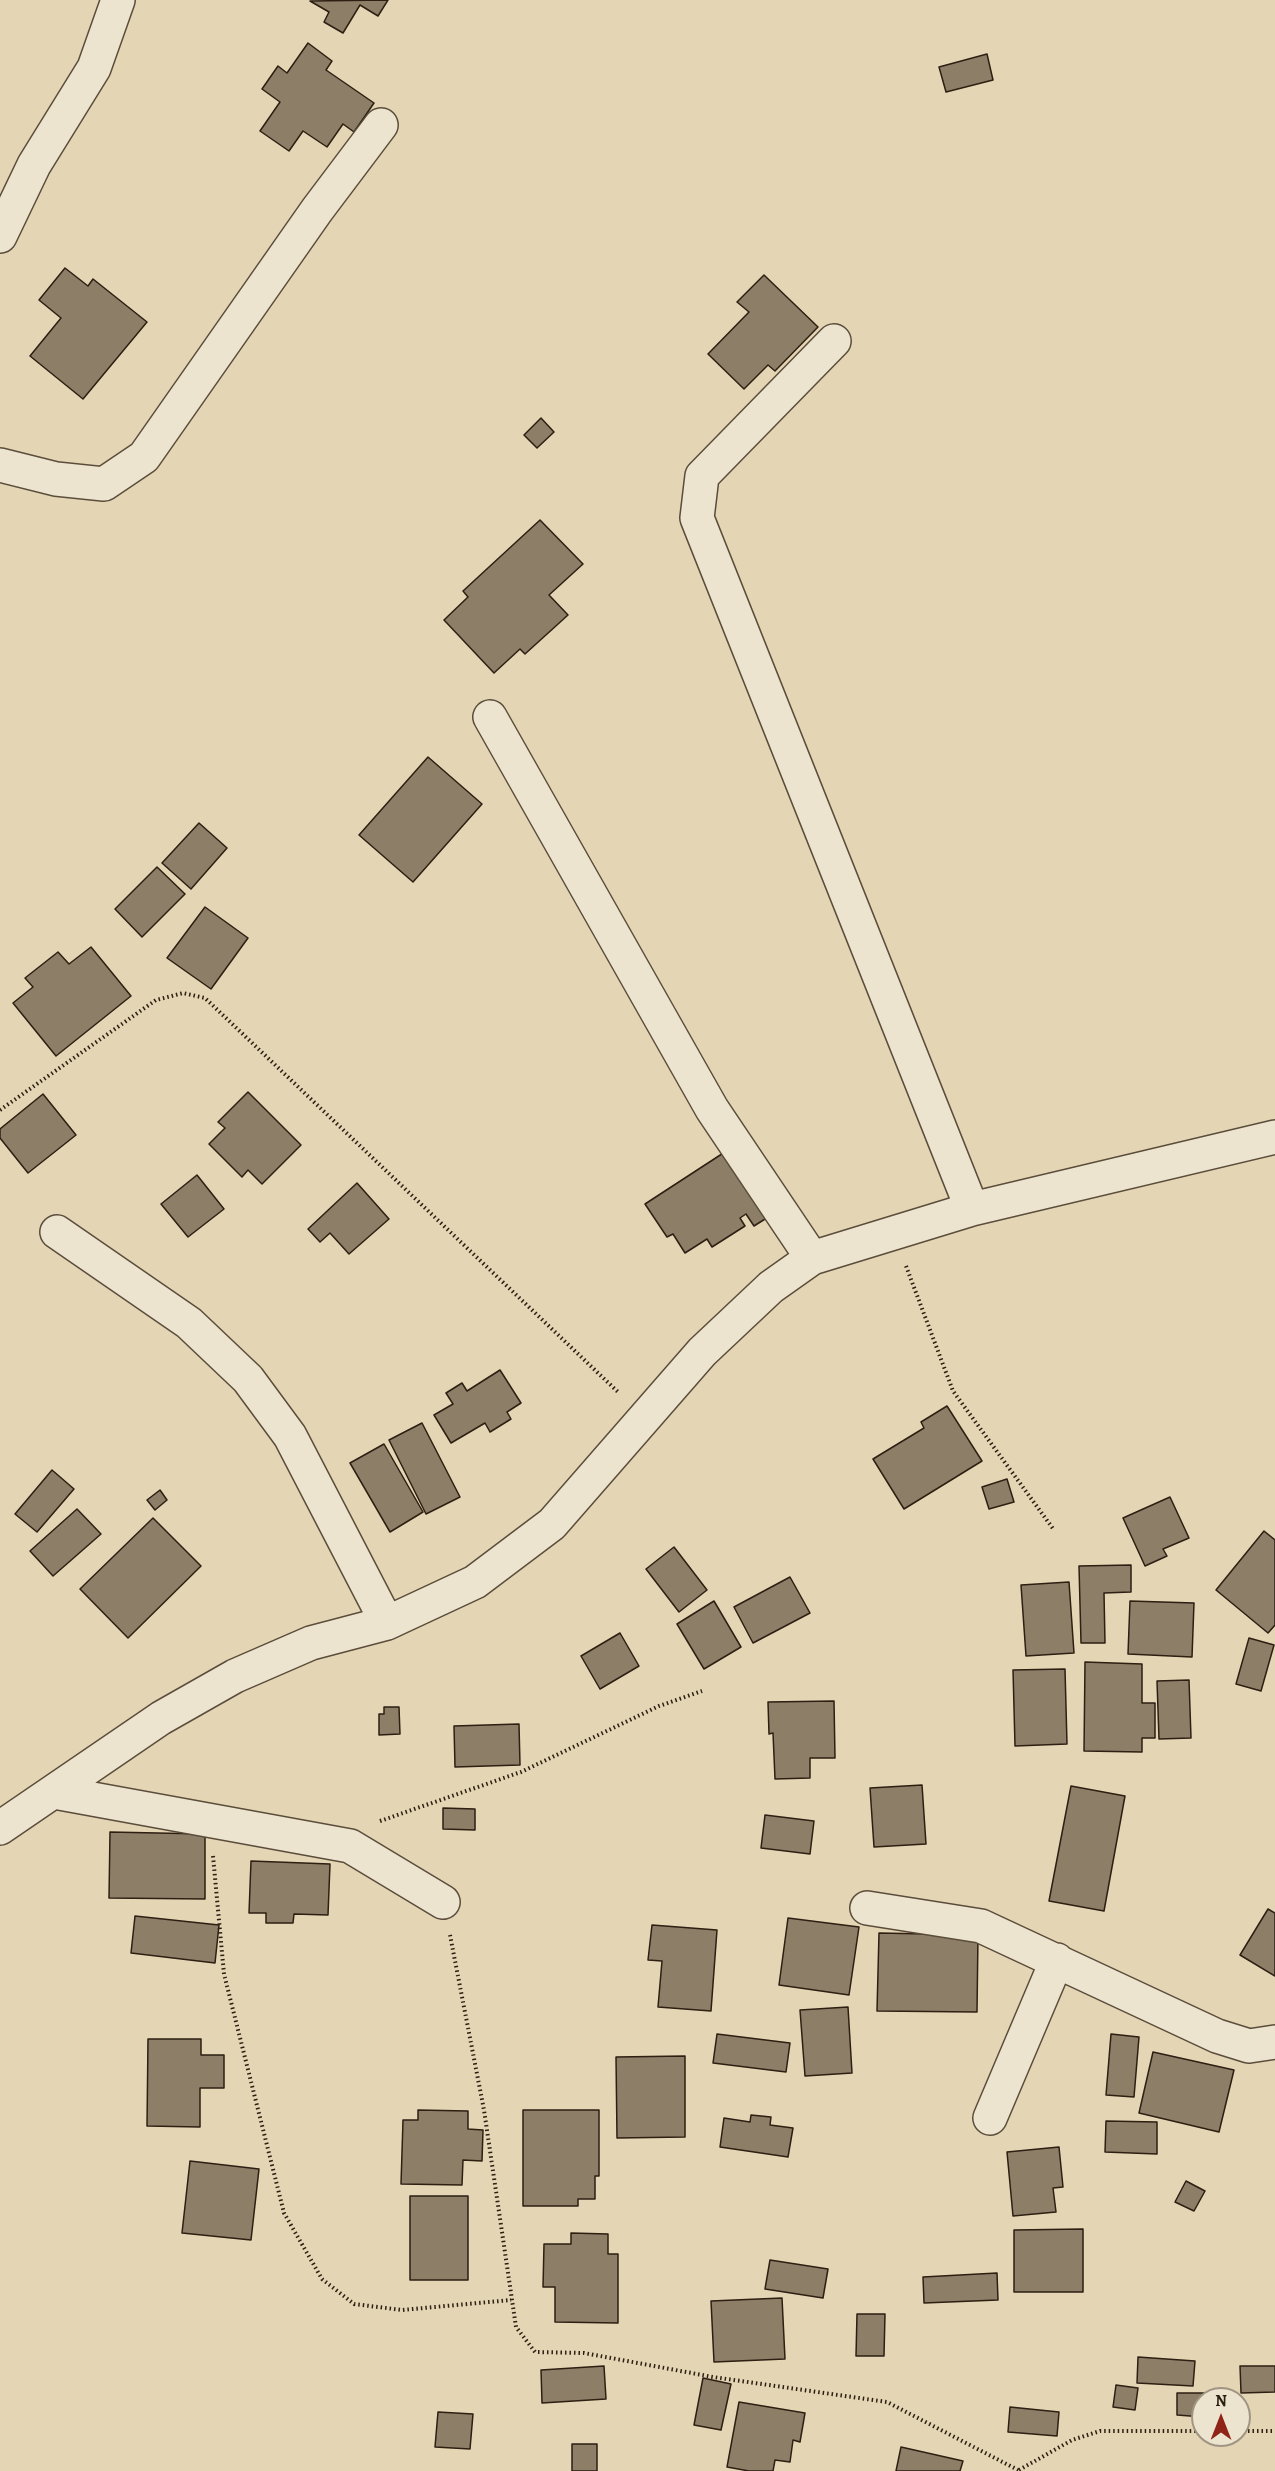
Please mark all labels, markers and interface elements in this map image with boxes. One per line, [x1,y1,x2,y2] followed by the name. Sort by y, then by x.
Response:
[1191,2387,1251,2447] north arrow
[1215,2390,1227,2412] text: N

